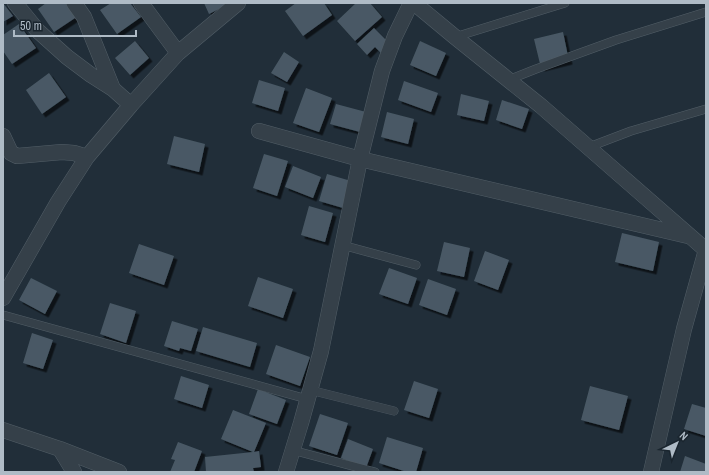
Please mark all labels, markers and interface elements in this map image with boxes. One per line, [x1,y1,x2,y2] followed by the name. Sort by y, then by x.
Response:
[14,12,136,38] scale bar
[20,18,42,34] text: 50 m
[657,423,697,463] north arrow
[677,428,691,443] text: N

